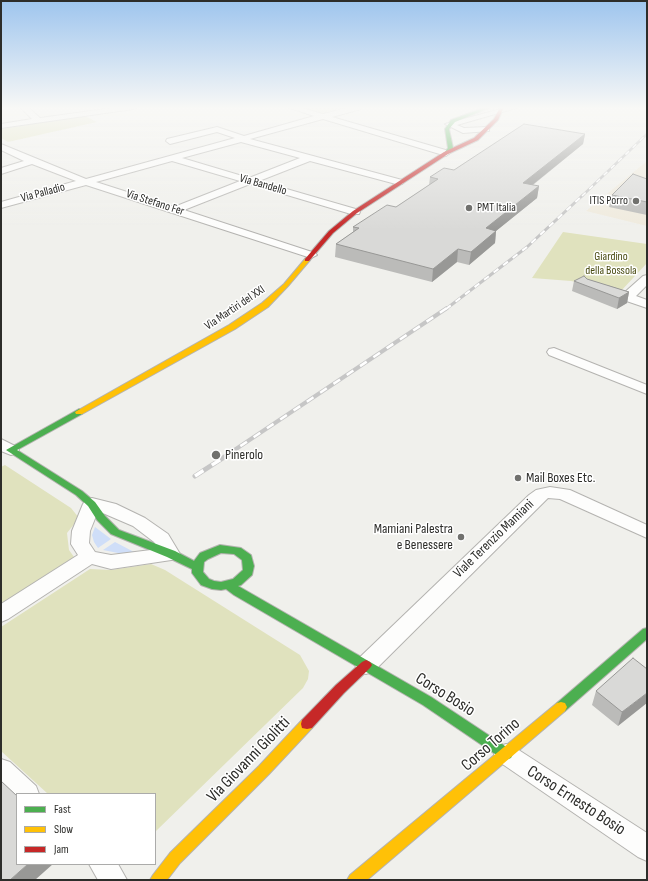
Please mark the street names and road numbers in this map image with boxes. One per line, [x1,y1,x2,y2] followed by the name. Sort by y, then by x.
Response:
[238,171,288,199] street label: Via Bandello
[19,180,67,206] street label: Via Palladio
[124,187,186,219] street label: Via Stefano Fer
[202,283,268,333] street label: Via Martiri del XXI
[450,496,538,582] street label: Viale Terenzio Mamiani
[411,669,479,721] street label: Corso Bosio
[203,713,295,807] street label: Via Giovanni Giolitti
[458,714,524,776] street label: Corso Torino
[523,762,629,840] street label: Corso Ernesto Bosio

